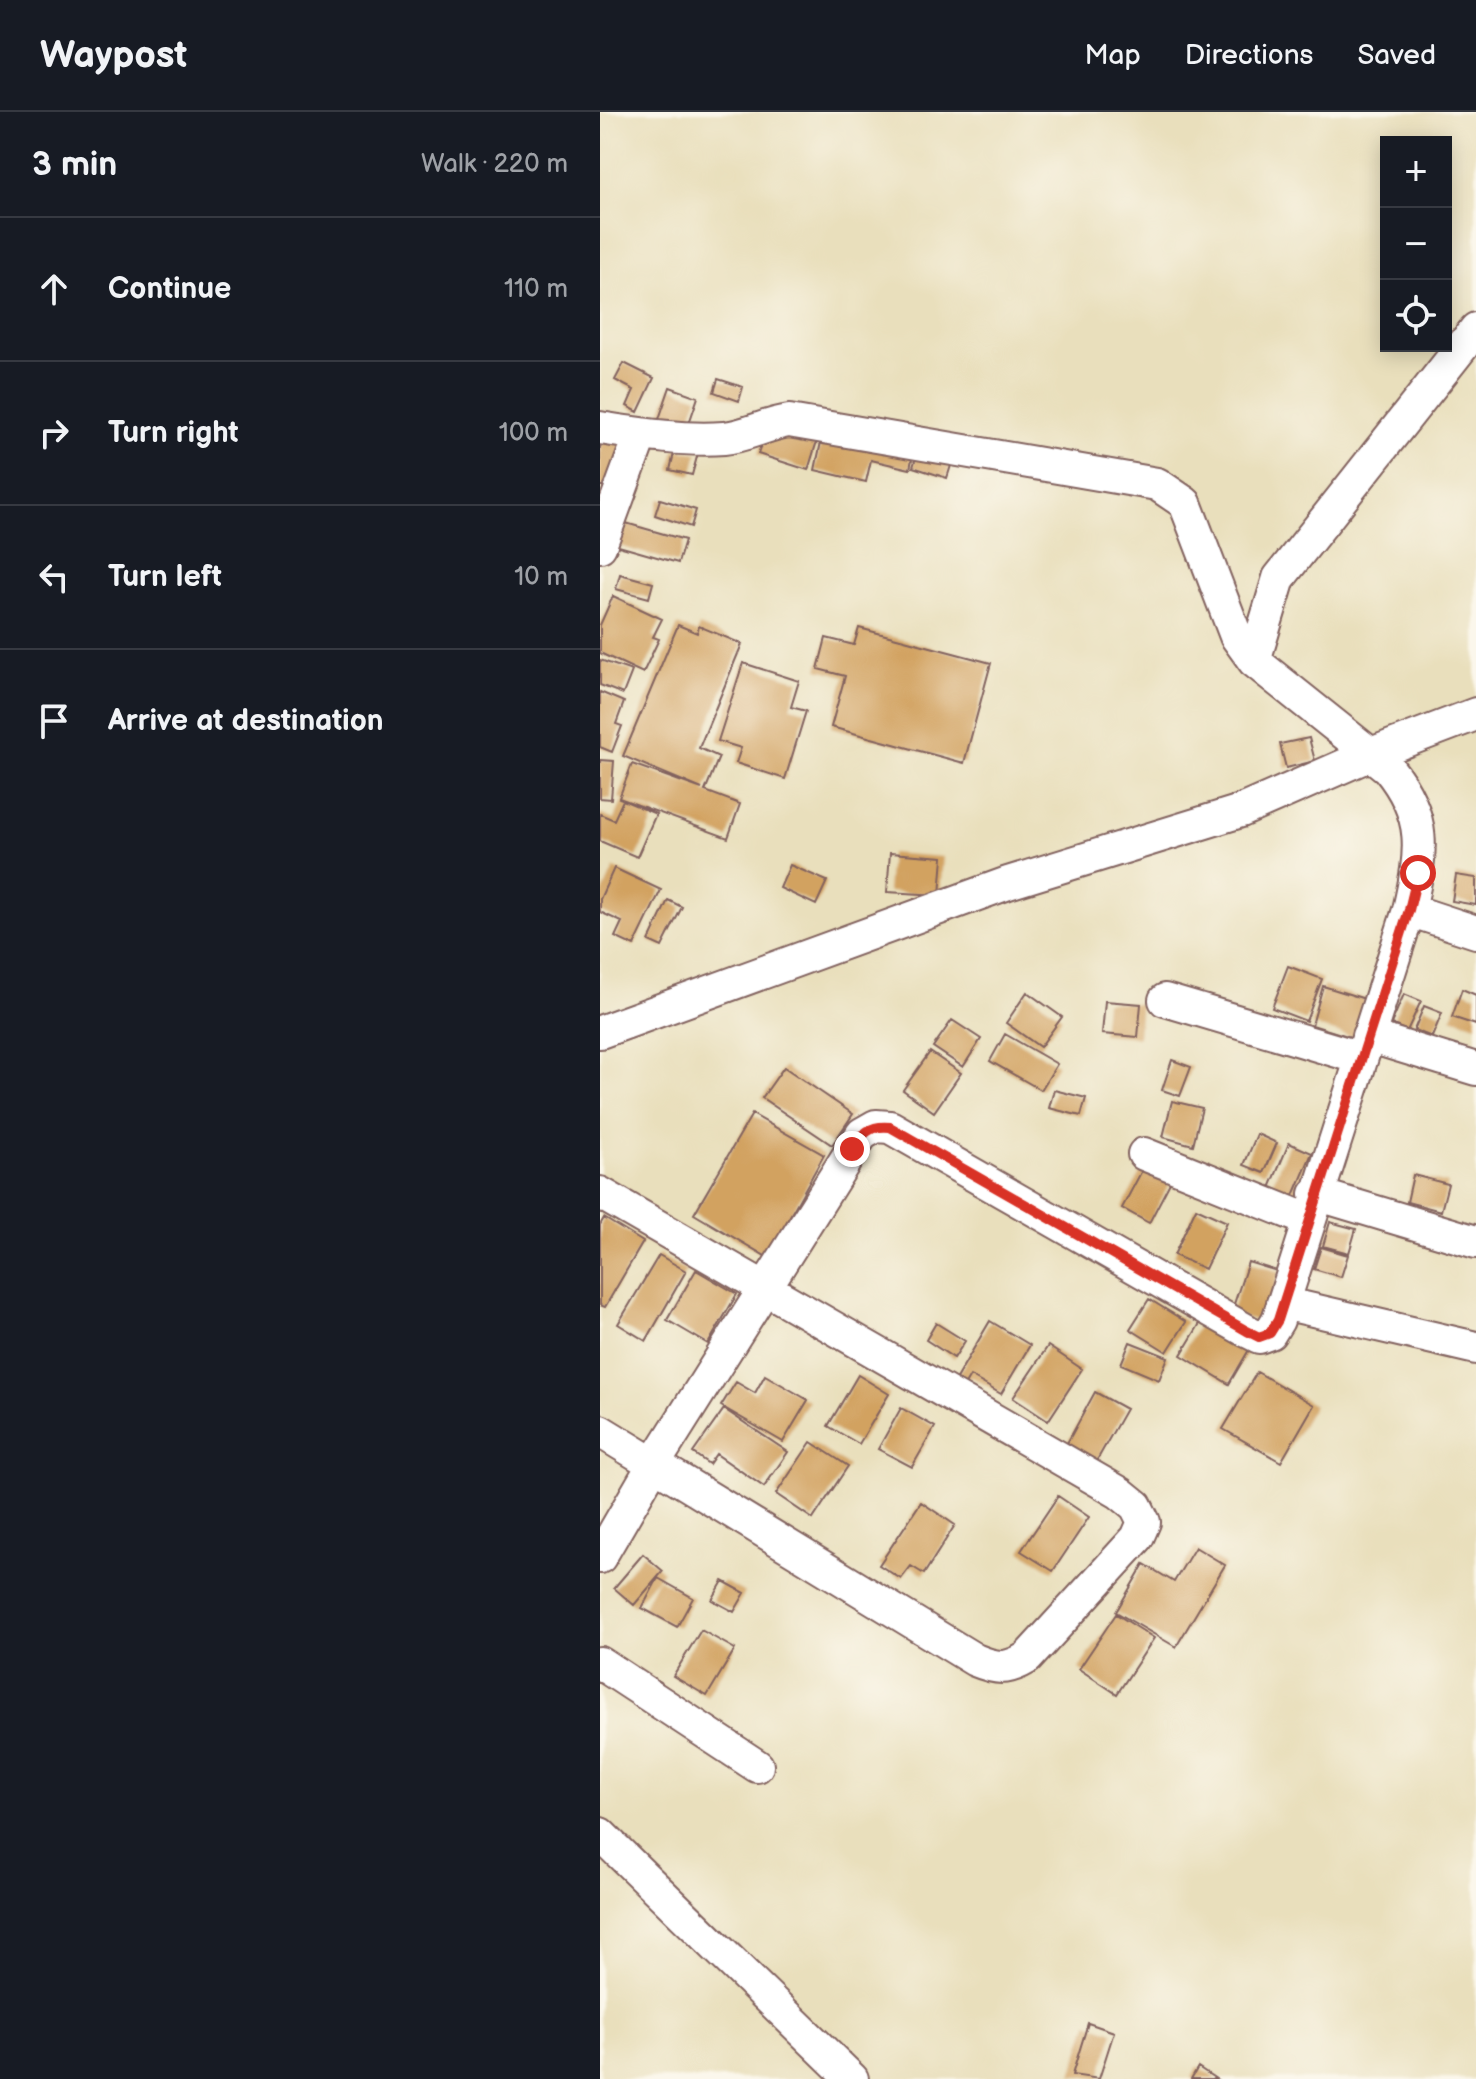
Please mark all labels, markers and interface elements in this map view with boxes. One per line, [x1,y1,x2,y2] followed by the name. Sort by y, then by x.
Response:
[40,33,187,78] text: Waypost
[1084,39,1141,72] text: Map
[1185,39,1313,72] text: Directions
[1357,39,1436,72] text: Saved
[1380,136,1452,352] map controls
[1380,136,1452,208] button: +
[32,144,117,185] text: 3 min
[421,149,568,180] text: Walk · 220 m
[1380,208,1452,280] button: −
[32,267,76,311] icon: ahead
[108,271,231,307] text: Continue
[504,274,568,305] text: 110 m
[1380,280,1452,352] button: locate
[32,411,76,455] icon: right
[108,415,239,451] text: Turn right
[499,418,568,449] text: 100 m
[32,555,76,599] icon: left
[108,559,222,595] text: Turn left
[514,562,568,593] text: 10 m
[32,699,76,743] icon: arrive
[108,703,384,739] text: Arrive at destination
[1400,855,1436,891] route start
[834,1131,870,1167] route end

